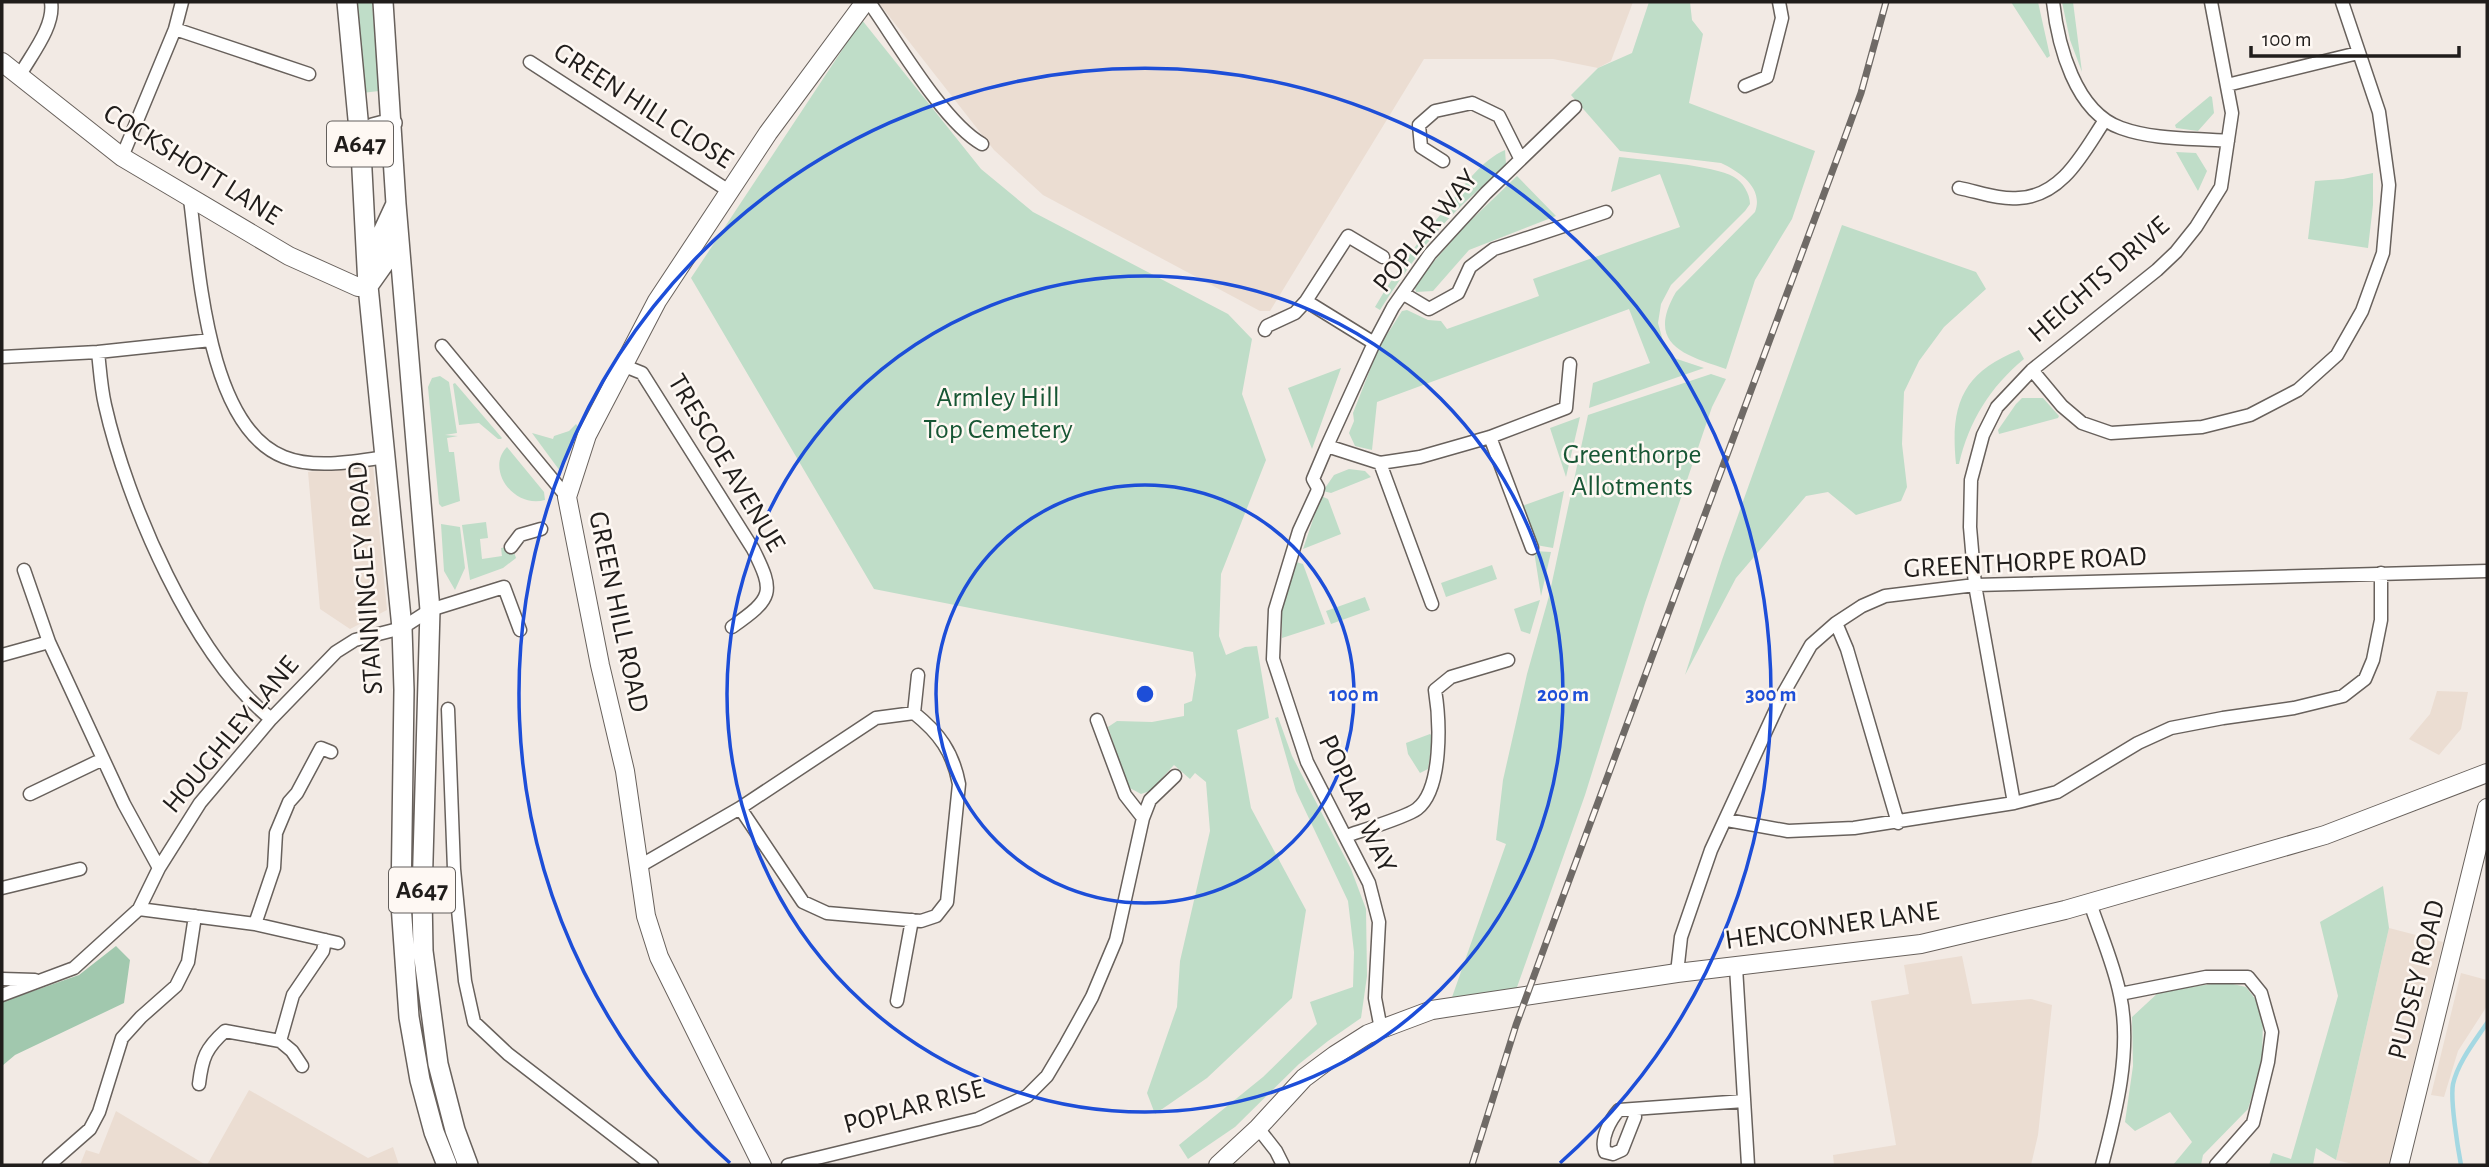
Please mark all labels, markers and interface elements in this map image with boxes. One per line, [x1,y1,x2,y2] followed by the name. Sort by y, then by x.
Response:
[2251,14,2459,58] scale bar
[2262,29,2312,50] text: 100 m
[548,38,738,174] street label: GREEN HILL CLOSE
[98,99,286,231] street label: COCKSHOTT LANE
[327,122,393,167] road number: A647
[1368,164,1484,298] street label: POPLAR WAY
[2023,212,2175,348] street label: HEIGHTS DRIVE
[662,369,790,557] street label: TRESCOE AVENUE
[923,384,1073,444] park label: Armley Hill Top Cemetery
[1563,441,1701,501] park label: Greenthorpe Allotments
[344,460,388,696] street label: STANNINGLEY ROAD
[583,509,653,715] street label: GREEN HILL ROAD
[1903,543,2147,583] street label: GREENTHORPE ROAD
[158,651,304,819] street label: HOUGHLEY LANE
[1133,682,1157,706] centre of rings
[1329,684,1379,705] text: 100 m
[1537,684,1589,705] text: 200 m
[1745,684,1797,705] text: 300 m
[1313,731,1401,878] street label: POPLAR WAY
[389,868,455,912] road number: A647
[1723,897,1941,955] street label: HENCONNER LANE
[2384,897,2450,1063] street label: PUDSEY ROAD
[841,1075,987,1139] street label: POPLAR RISE

